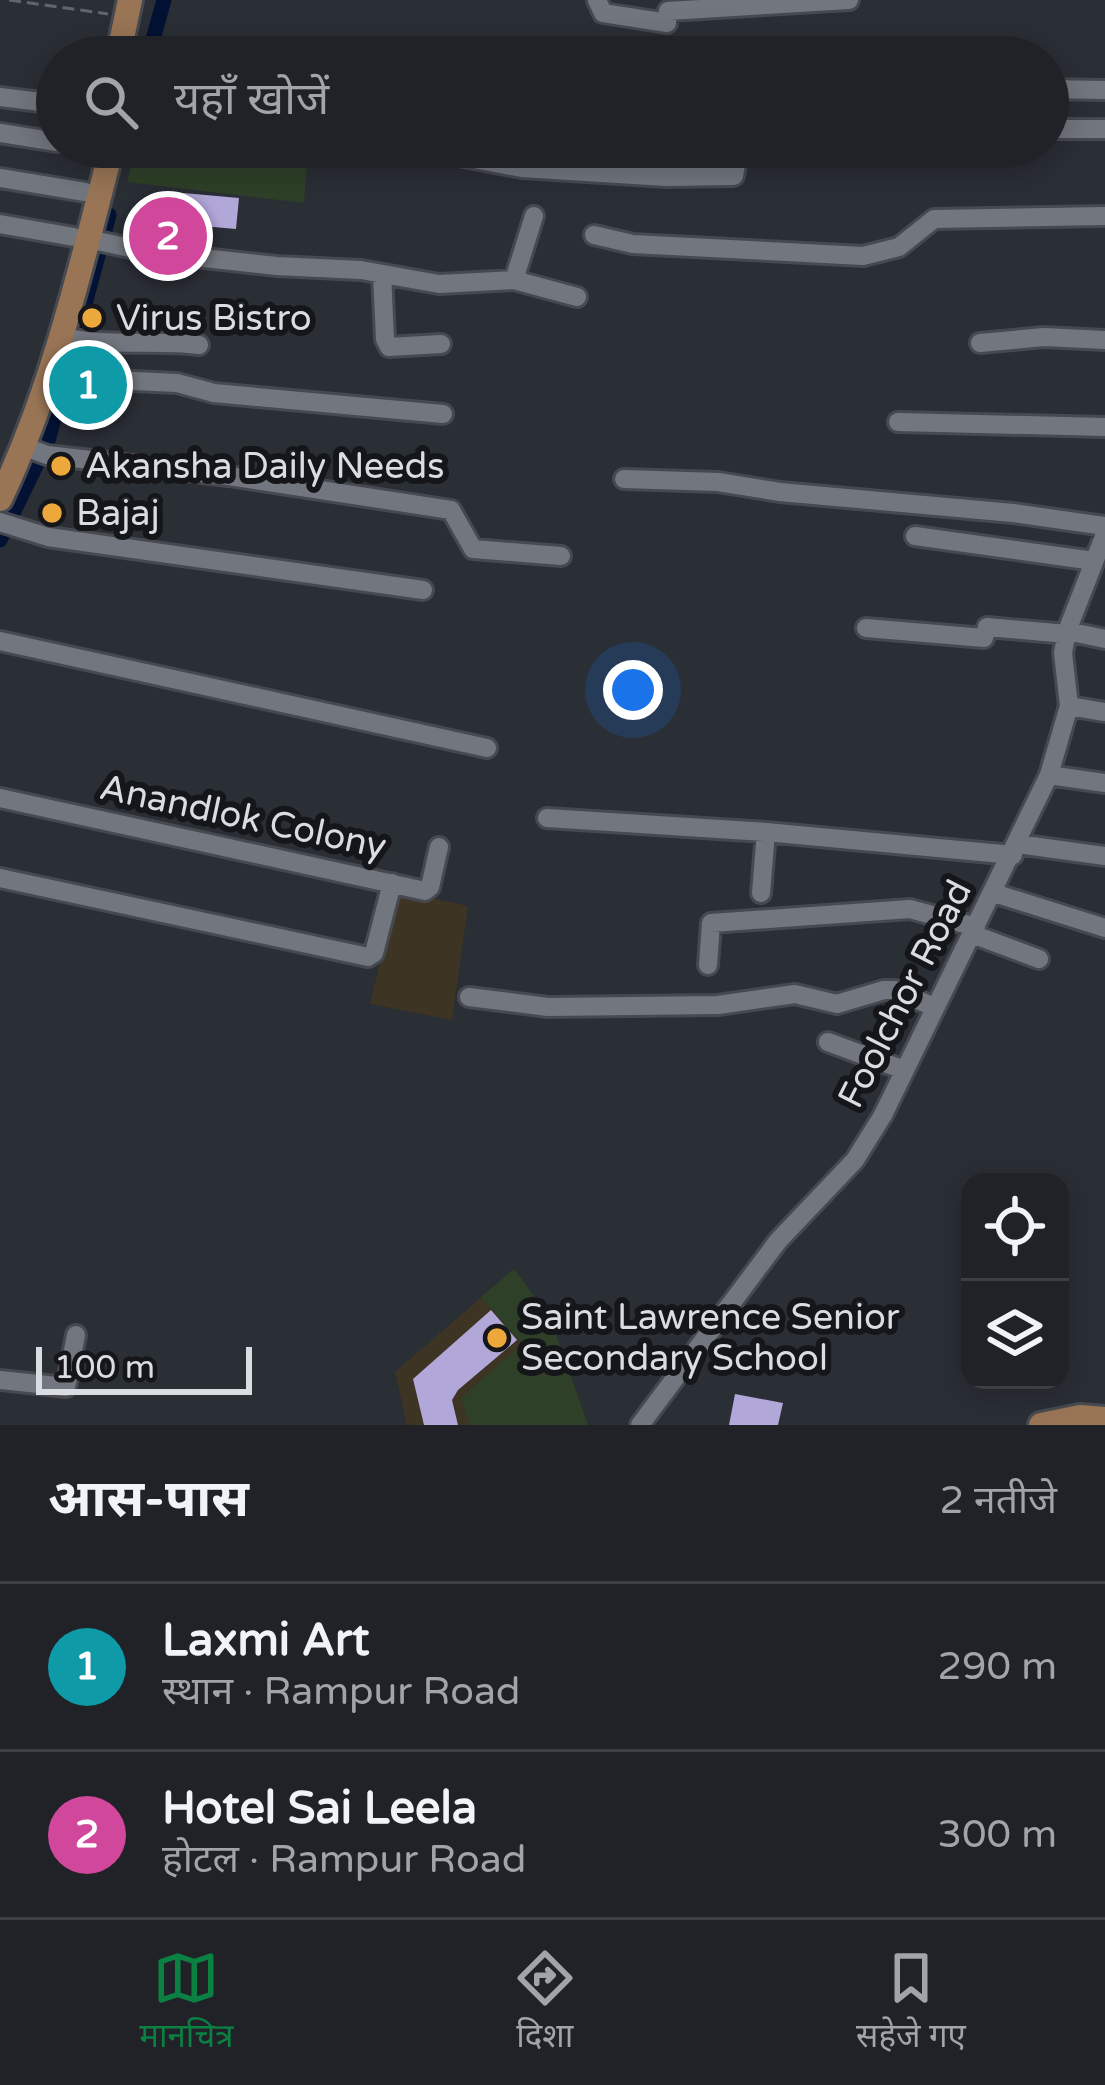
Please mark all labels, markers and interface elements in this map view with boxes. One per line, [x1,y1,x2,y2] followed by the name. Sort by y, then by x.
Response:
[36,36,1069,168] search box
[78,69,144,135] icon: search
[174,73,329,127] text: यहाँ खोजें
[129,191,207,281] pin: 2
[116,297,312,340] place label: Virus Bistro
[79,305,105,331] marker: Virus Bistro
[49,340,127,430] pin: 1
[85,445,445,488] place label: Akansha Daily Needs
[48,453,74,479] marker: Akansha Daily Needs
[76,492,160,535] place label: Bajaj
[39,500,65,526] marker: Bajaj
[603,660,663,720] your location
[96,766,390,868] street label: Anandlok Colony
[829,873,981,1115] street label: Foolchor Road
[961,1173,1069,1389] map controls
[961,1173,1069,1281] button: locate
[961,1281,1069,1389] button: layers
[521,1296,900,1380] place label: Saint Lawrence Senior Secondary School
[484,1325,510,1351] marker: Saint Lawrence Senior Secondary School
[36,1341,252,1394] scale bar
[54,1348,155,1387] text: 100 m
[48,1469,249,1531] text: आस-पास
[939,1477,1057,1524] text: 2 नतीजे
[162,1614,370,1668] text: Laxmi Art
[75,1643,99,1690] text: 1
[938,1643,1057,1690] text: 290 m
[162,1668,520,1715] text: स्थान · Rampur Road
[162,1782,477,1836] text: Hotel Sai Leela
[75,1811,99,1858] text: 2
[938,1811,1057,1858] text: 300 m
[162,1836,526,1883] text: होटल · Rampur Road
[139,1945,233,2060] tab: मानचित्र
[512,1945,578,2060] tab: दिशा
[856,1945,966,2060] tab: सहेजे गए

